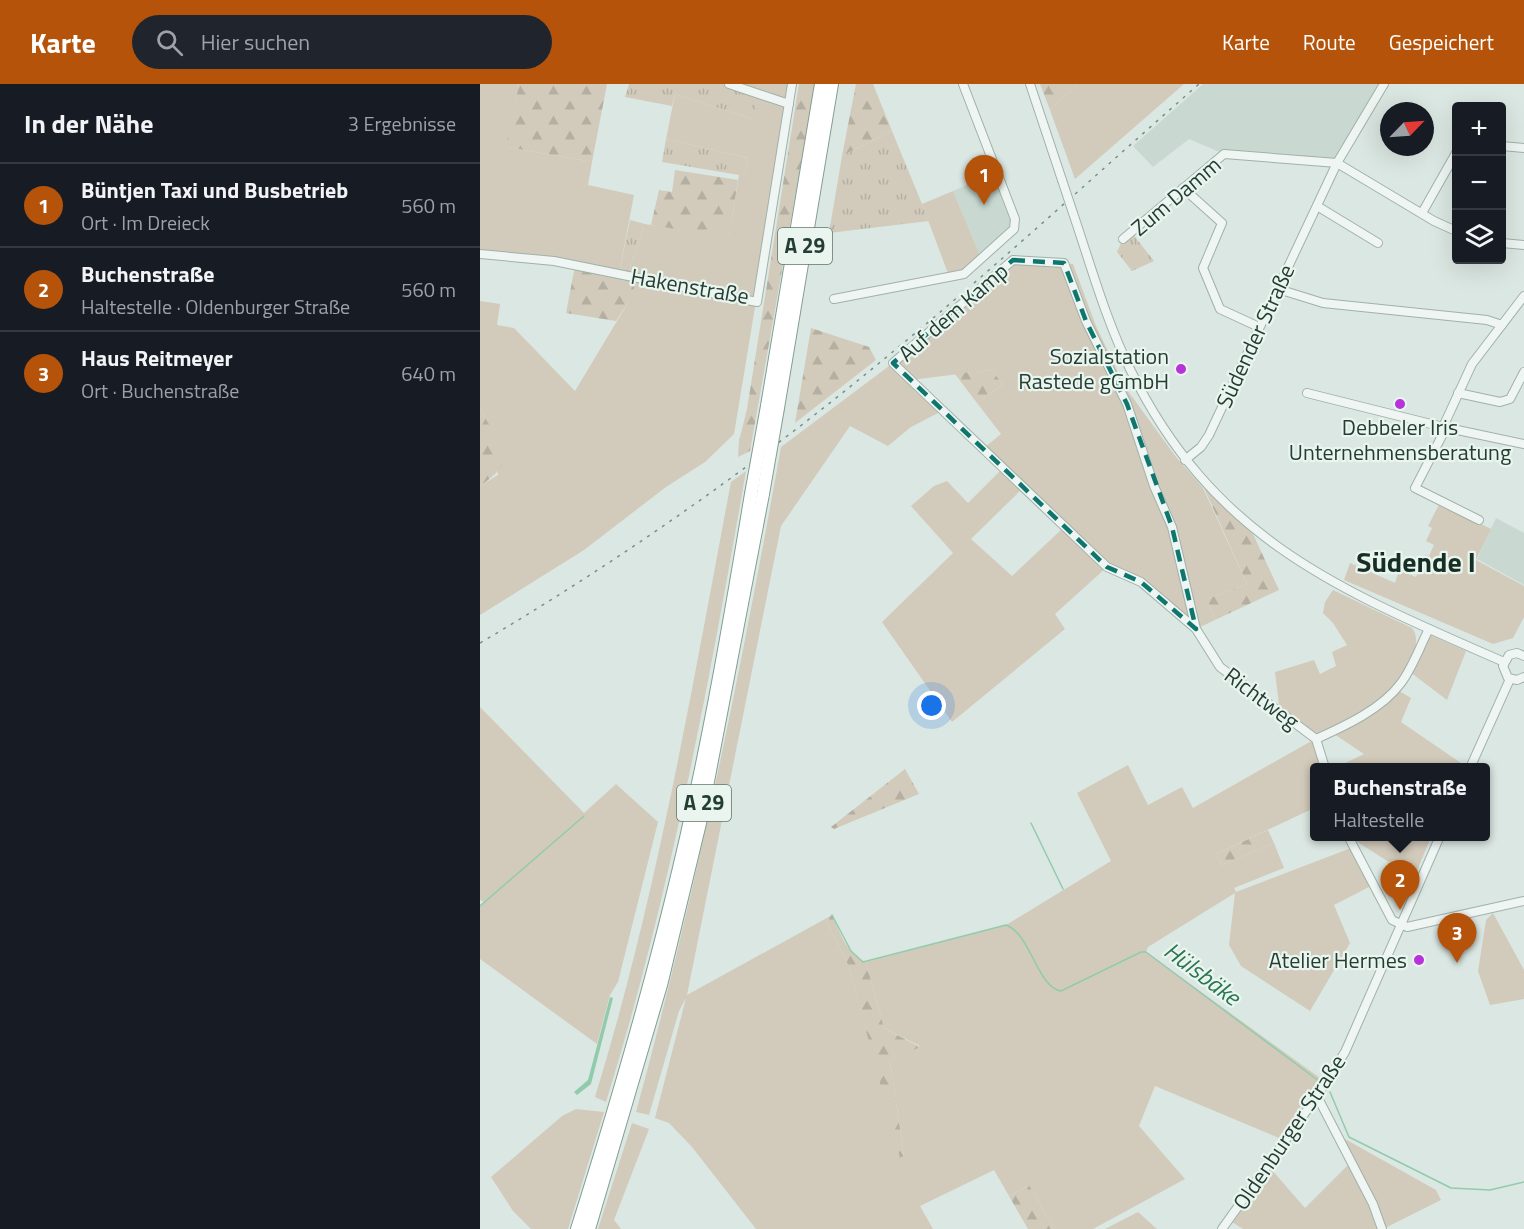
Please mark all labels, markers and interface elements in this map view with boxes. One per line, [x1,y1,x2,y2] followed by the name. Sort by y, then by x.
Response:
[132,15,552,69] search box
[30,21,96,64] text: Karte
[201,25,310,59] text: Hier suchen
[153,26,186,59] icon: search
[1222,26,1270,58] text: Karte
[1303,26,1356,58] text: Route
[1389,26,1494,58] text: Gespeichert
[1380,102,1434,156] north arrow
[1452,102,1506,264] map controls
[1452,102,1506,156] button: +
[24,104,153,143] text: In der Nähe
[348,108,456,139] text: 3 Ergebnisse
[1124,148,1228,244] street label: Zum Damm
[964,156,1004,205] pin: 1
[1452,156,1506,210] button: −
[81,173,348,207] text: Büntjen Taxi und Busbetrieb
[38,190,49,221] text: 1
[401,190,456,221] text: 560 m
[81,207,210,238] text: Ort · Im Dreieck
[1452,210,1506,264] button: layers
[778,228,832,264] road number: A 29
[890,254,1016,370] street label: Auf dem Kamp
[81,257,214,291] text: Buchenstraße
[1207,258,1303,414] street label: Südender Straße
[628,259,752,313] street label: Hakenstraße
[38,274,49,305] text: 2
[401,274,456,305] text: 560 m
[81,291,350,322] text: Haltestelle · Oldenburger Straße
[1018,339,1169,398] place label: Sozialstation Rastede gGmbH
[81,341,233,375] text: Haus Reitmeyer
[38,358,49,389] text: 3
[401,358,456,389] text: 640 m
[1174,362,1188,376] marker: Sozialstation Rastede gGmbH
[81,375,239,406] text: Ort · Buchenstraße
[1393,397,1407,411] marker: Debbeler Iris Unternehmensberatung
[1289,410,1511,469] place label: Debbeler Iris Unternehmensberatung
[1356,540,1476,583] district label: Südende I
[1217,658,1307,738] street label: Richtweg
[917,691,946,720] your location
[1310,763,1490,841] popup
[1333,770,1467,804] text: Buchenstraße
[677,785,731,821] road number: A 29
[1333,804,1424,835] text: Haltestelle
[1380,860,1420,910] pin: 2
[1438,914,1476,963] pin: 3
[1157,932,1250,1015] water label: Hülsbäke
[1269,943,1407,977] place label: Atelier Hermes
[1412,953,1426,967] marker: Atelier Hermes
[1224,1047,1354,1217] street label: Oldenburger Straße

